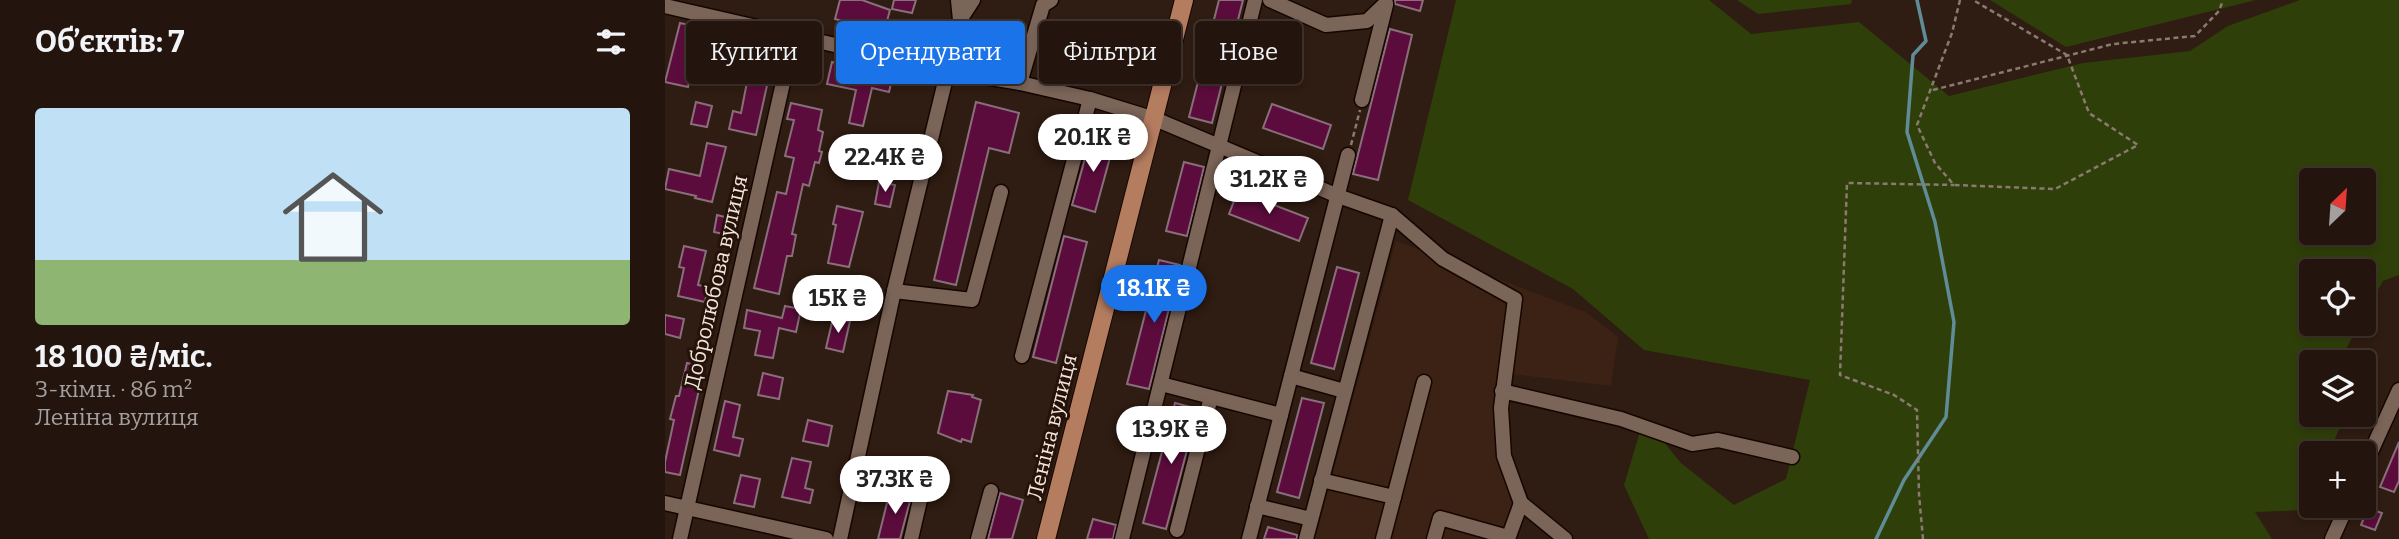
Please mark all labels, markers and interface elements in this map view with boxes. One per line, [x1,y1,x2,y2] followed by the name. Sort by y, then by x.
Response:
[686,21,822,84] chip: Купити
[836,21,1025,84] chip: Орендувати
[1039,21,1181,84] chip: Фільтри
[1195,21,1302,84] chip: Нове
[592,23,630,61] icon: filters
[35,24,184,60] text: Об’єктів: 7
[1028,114,1158,174] pin: 20.1K ₴
[1054,123,1132,151] text: 20.1K ₴
[820,134,950,194] pin: 22.4K ₴
[844,143,926,171] text: 22.4K ₴
[270,154,396,280] icon: home
[1204,156,1334,216] pin: 31.2K ₴
[1230,165,1308,193] text: 31.2K ₴
[2299,168,2377,245] north arrow
[2299,168,2376,518] map controls
[679,173,753,391] street label: Добролюбова вулиця
[2299,259,2376,336] button: locate
[1089,266,1219,325] pin: 18.1K ₴
[1117,274,1191,302] text: 18.1K ₴
[789,276,887,335] pin: 15K ₴
[808,284,868,312] text: 15K ₴
[35,339,212,375] text: 18 100 ₴/міс.
[2299,350,2376,427] button: layers
[1021,351,1083,503] street label: Леніна вулиця
[35,375,192,403] text: 3-кімн. · 86 m²
[35,403,199,431] text: Леніна вулиця
[1106,406,1236,466] pin: 13.9K ₴
[1132,415,1210,443] text: 13.9K ₴
[2299,441,2376,518] button: +
[830,456,960,516] pin: 37.3K ₴
[856,465,934,493] text: 37.3K ₴

